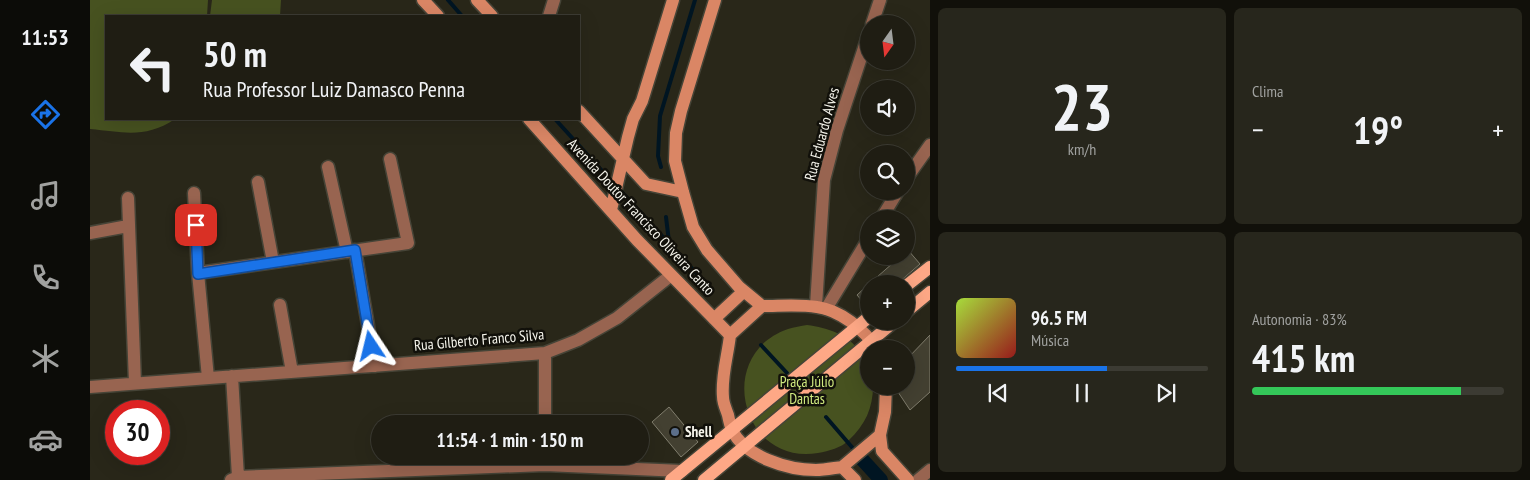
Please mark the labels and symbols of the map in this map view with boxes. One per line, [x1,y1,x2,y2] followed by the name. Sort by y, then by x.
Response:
[860,15,915,70] north arrow
[800,85,843,183] street label: Rua Eduardo Alves
[564,134,719,299] street label: Avenida Doutor Francisco Oliveira Canto
[175,204,217,246] pin
[344,319,396,371] position arrow
[413,324,545,355] street label: Rua Gilberto Franco Silva
[780,372,834,408] park label: Praça Júlio Dantas
[105,400,170,465] speed limit sign: 30
[685,422,712,441] place label: Shell
[669,426,681,438] marker: Shell

